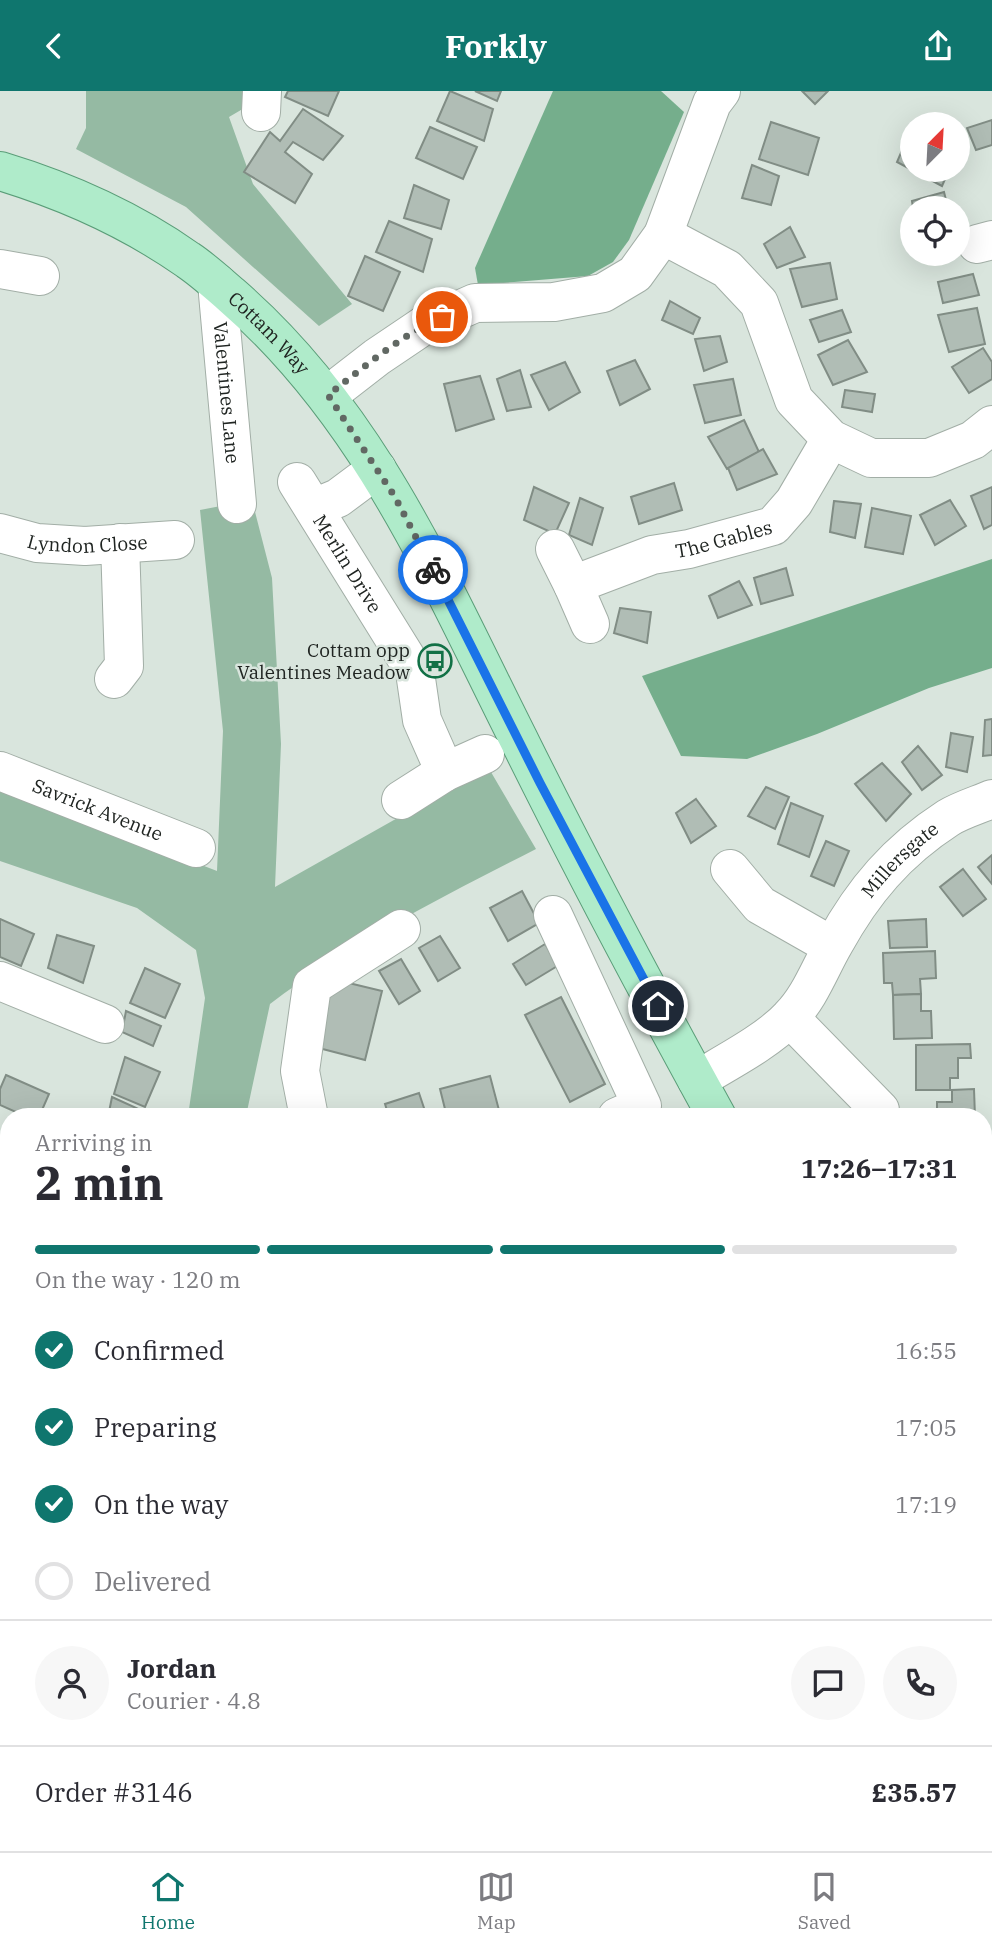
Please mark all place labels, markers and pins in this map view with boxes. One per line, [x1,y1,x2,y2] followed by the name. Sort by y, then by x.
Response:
[412,287,472,347] pin
[237,638,410,684] place label: Cottam opp Valentines Meadow
[416,642,454,680] bus stop icon: Cottam opp Valentines Meadow
[628,976,688,1036] pin

